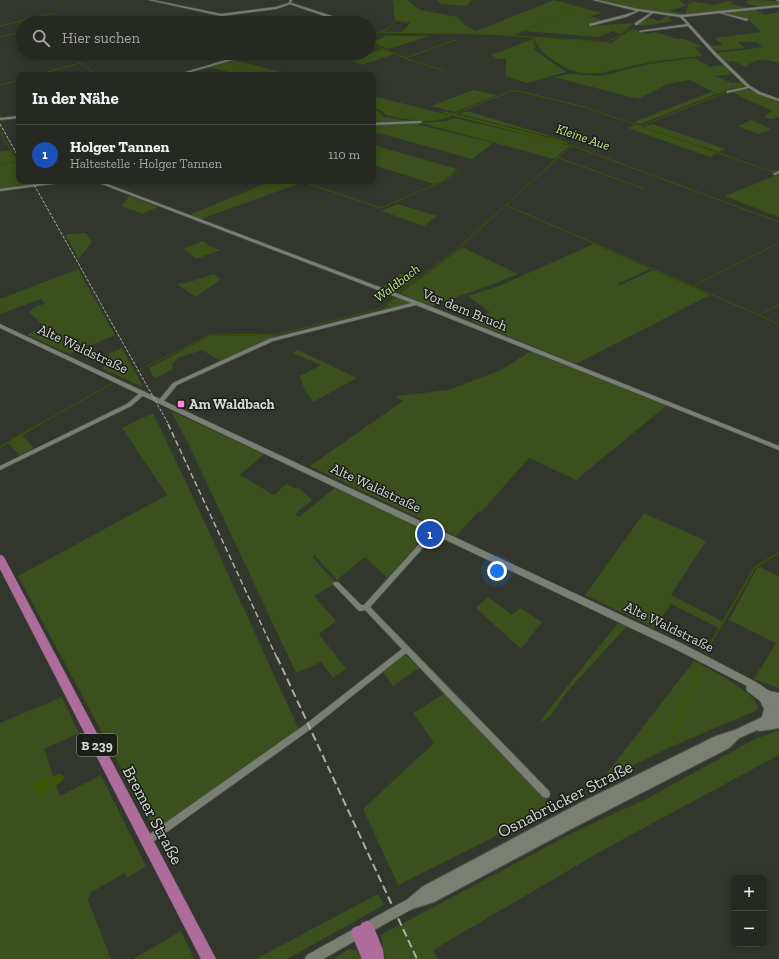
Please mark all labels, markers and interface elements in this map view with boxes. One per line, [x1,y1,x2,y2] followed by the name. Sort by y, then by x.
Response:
[16,16,376,60] search box
[30,27,52,49] icon: search
[62,29,140,47] text: Hier suchen
[32,88,119,108] text: In der Nähe
[554,121,612,153] water label: Kleine Aue
[70,138,169,156] text: Holger Tannen
[42,147,48,162] text: 1
[328,147,360,162] text: 110 m
[70,156,222,171] text: Haltestelle · Holger Tannen
[371,261,423,305] water label: Waldbach
[419,285,510,335] street label: Vor dem Bruch
[35,321,131,378] street label: Alte Waldstraße
[189,396,275,413] place label: Am Waldbach
[176,399,186,409] marker: Am Waldbach
[328,460,424,517] street label: Alte Waldstraße
[417,519,443,549] pin: 1
[487,561,507,581] your location
[621,598,717,656] street label: Alte Waldstraße
[77,734,117,756] road number: B 239
[494,756,636,842] street label: Osnabrücker Straße
[119,762,187,868] street label: Bremer Straße
[731,875,767,947] map controls
[731,875,767,911] button: +
[731,911,767,947] button: −

